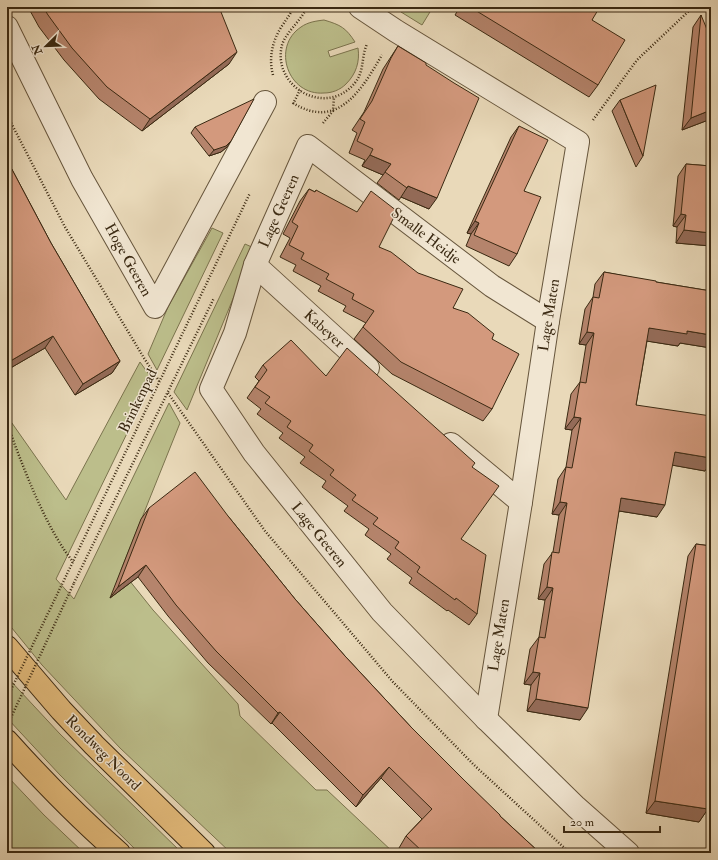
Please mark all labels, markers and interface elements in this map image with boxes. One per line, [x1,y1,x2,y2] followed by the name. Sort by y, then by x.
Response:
[26,26,66,66] north arrow
[29,42,46,58] text: N
[254,171,304,251] street label: Lage Geeren
[387,204,465,268] street label: Smalle Heidje
[100,220,156,300] street label: Hoge Geeren
[534,277,564,353] street label: Lage Maten
[300,306,349,353] street label: Kabeyer
[114,365,163,437] street label: Brinkenpad
[287,499,351,572] street label: Lage Geeren
[484,597,514,673] street label: Lage Maten
[61,711,145,795] street label: Rondweg Noord
[564,808,660,834] scale bar
[570,815,595,830] text: 20 m

